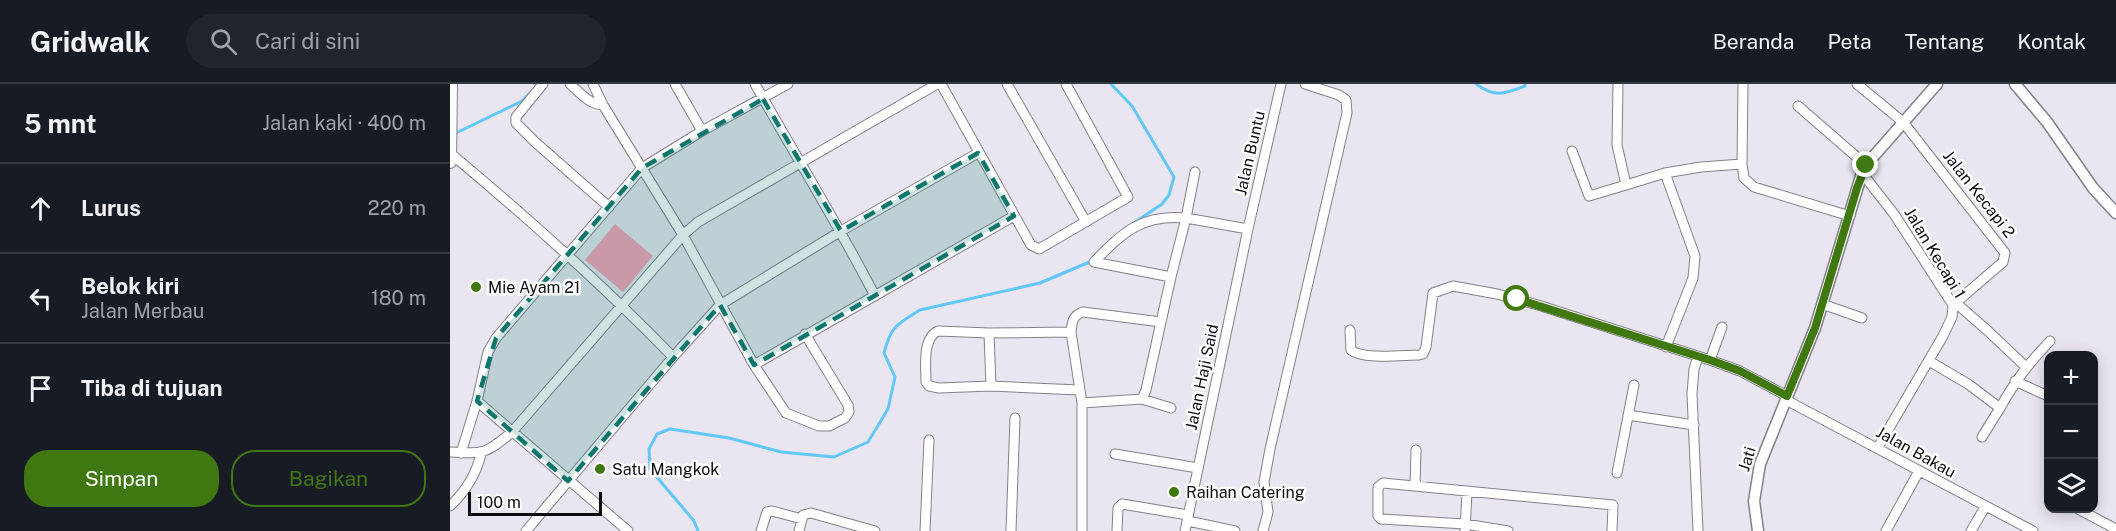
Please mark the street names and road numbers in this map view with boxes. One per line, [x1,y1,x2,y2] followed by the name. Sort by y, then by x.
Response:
[1231,109,1269,197] street label: Jalan Buntu
[1939,147,2019,241] street label: Jalan Kecapi 2
[1900,204,1970,302] street label: Jalan Kecapi 1
[1181,322,1223,432] street label: Jalan Haji Said
[1873,422,1959,482] street label: Jalan Bakau
[1734,444,1760,474] street label: Jati

